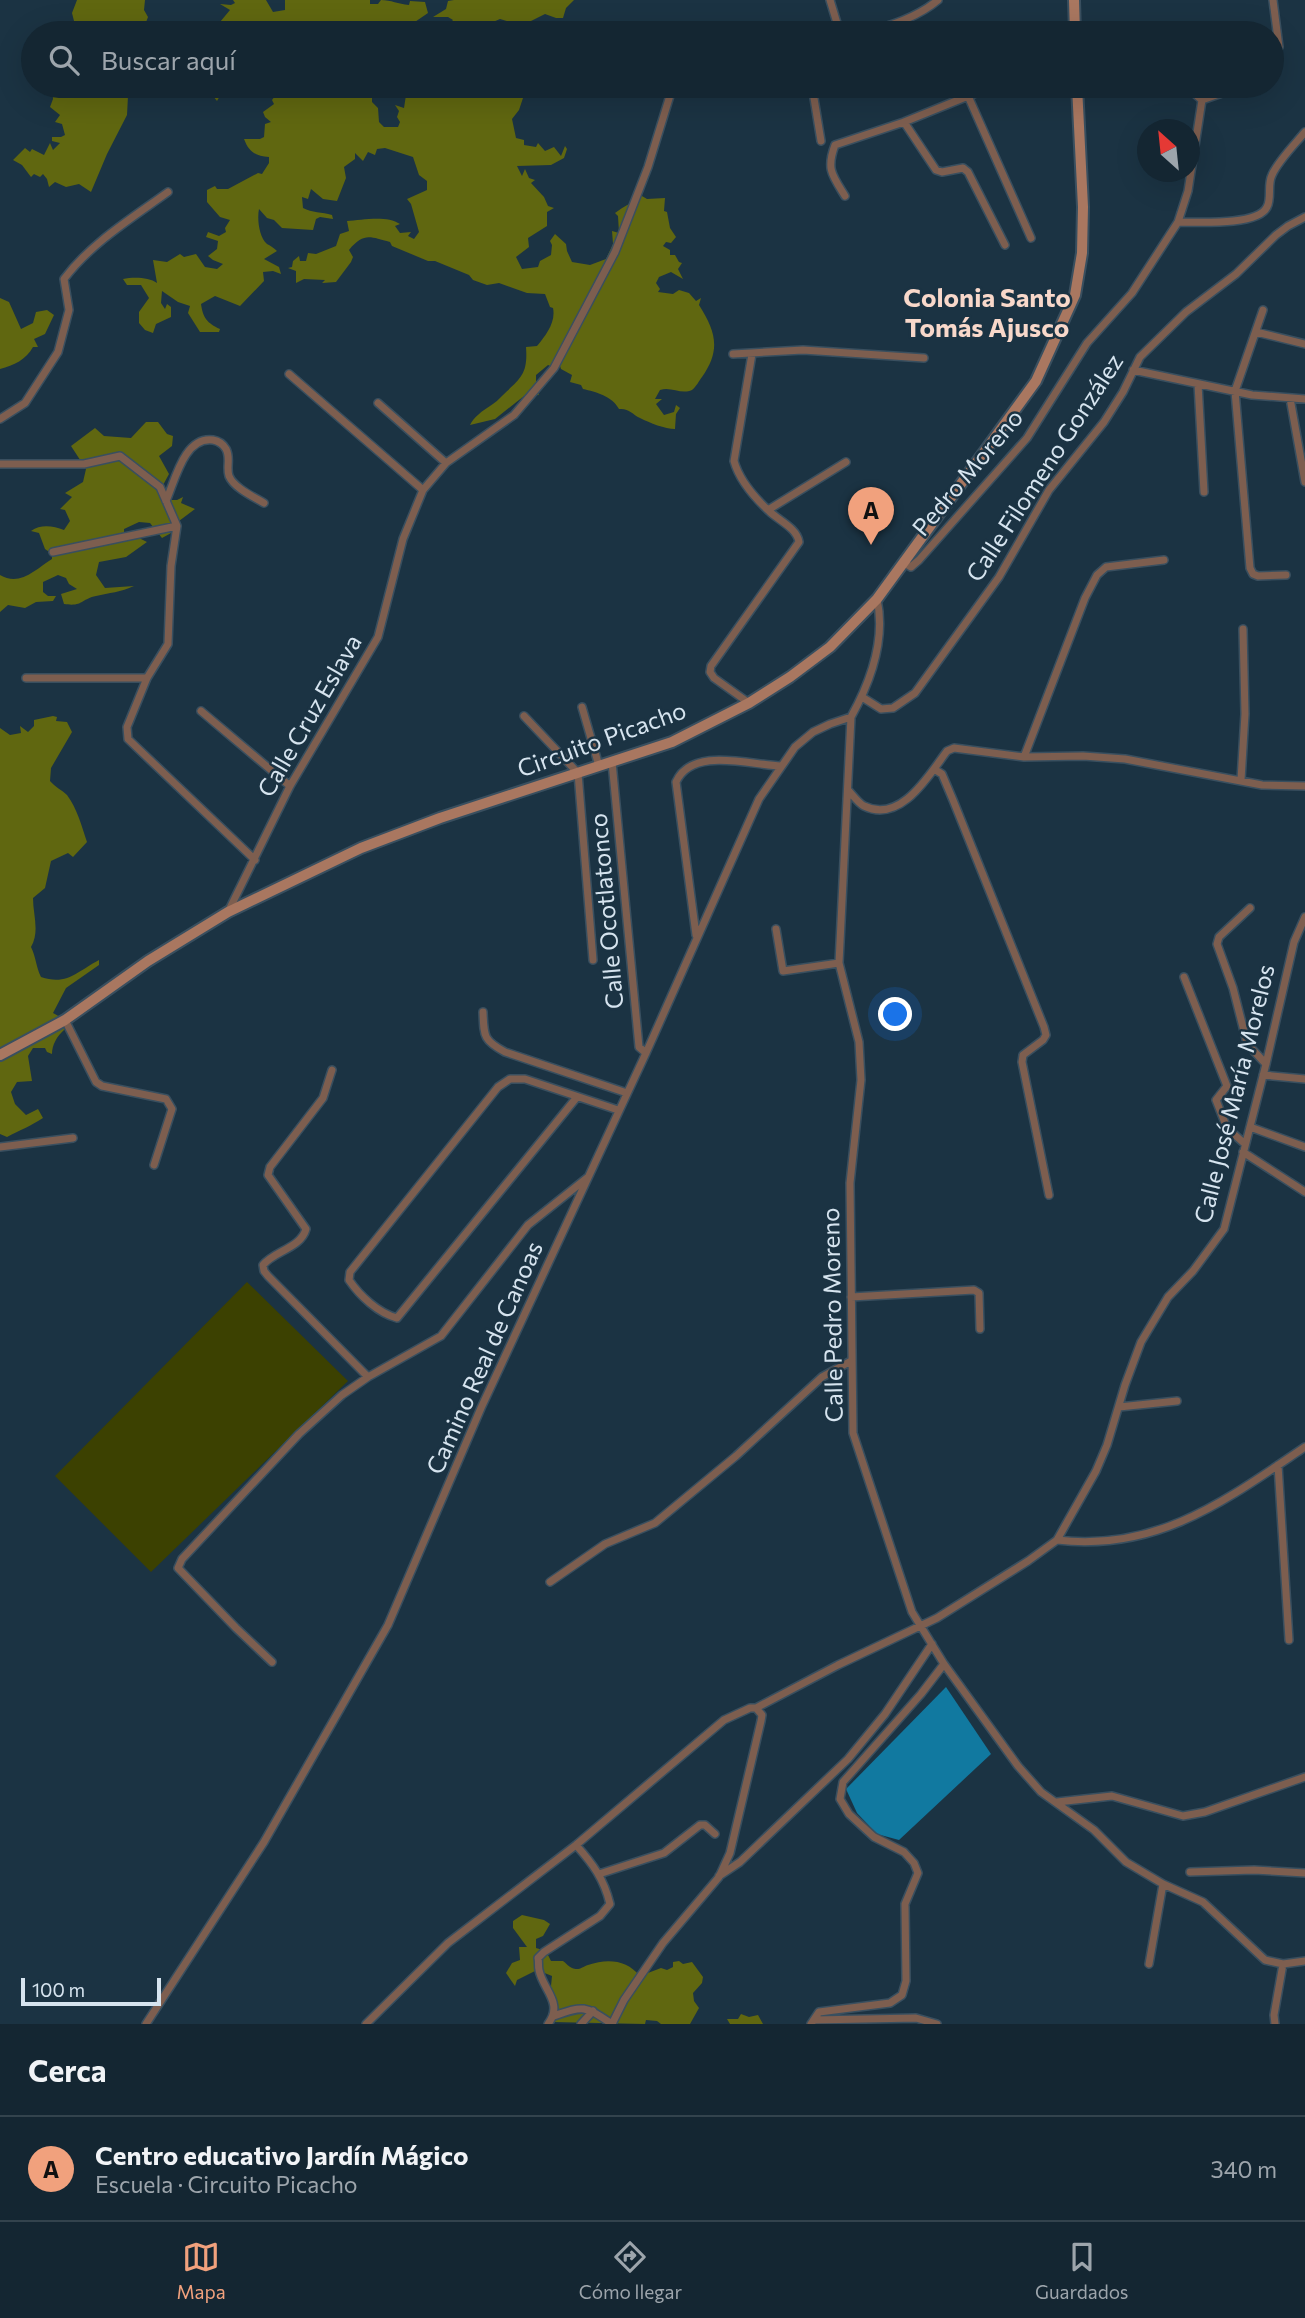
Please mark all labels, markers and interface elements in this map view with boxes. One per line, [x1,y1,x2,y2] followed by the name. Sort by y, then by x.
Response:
[21,21,1284,98] search box
[45,41,83,79] icon: search
[101,44,236,75] text: Buscar aquí
[1137,119,1200,182] north arrow
[903,281,1071,342] district label: Colonia Santo Tomás Ajusco
[959,348,1128,587] street label: Calle Filomeno González
[905,403,1028,541] street label: Pedro Moreno
[848,487,894,545] pin: A
[251,629,367,802] street label: Calle Cruz Eslava
[513,695,690,783] street label: Circuito Picacho
[582,812,629,1010] street label: Calle Ocotlatonco
[1187,961,1280,1226] street label: Calle José María Morelos
[878,997,912,1031] your location
[815,1207,848,1423] street label: Calle Pedro Moreno
[419,1237,548,1478] street label: Camino Real de Canoas
[21,1975,161,2007] scale bar
[32,1978,85,2001] text: 100 m
[28,2051,107,2088] text: Cerca
[95,2139,469,2170] text: Centro educativo Jardín Mágico
[43,2155,59,2183] text: A
[1211,2155,1277,2183] text: 340 m
[95,2170,358,2198] text: Escuela · Circuito Picacho
[177,2238,226,2303] tab: Mapa
[579,2238,682,2303] tab: Cómo llegar
[1035,2238,1128,2303] tab: Guardados

